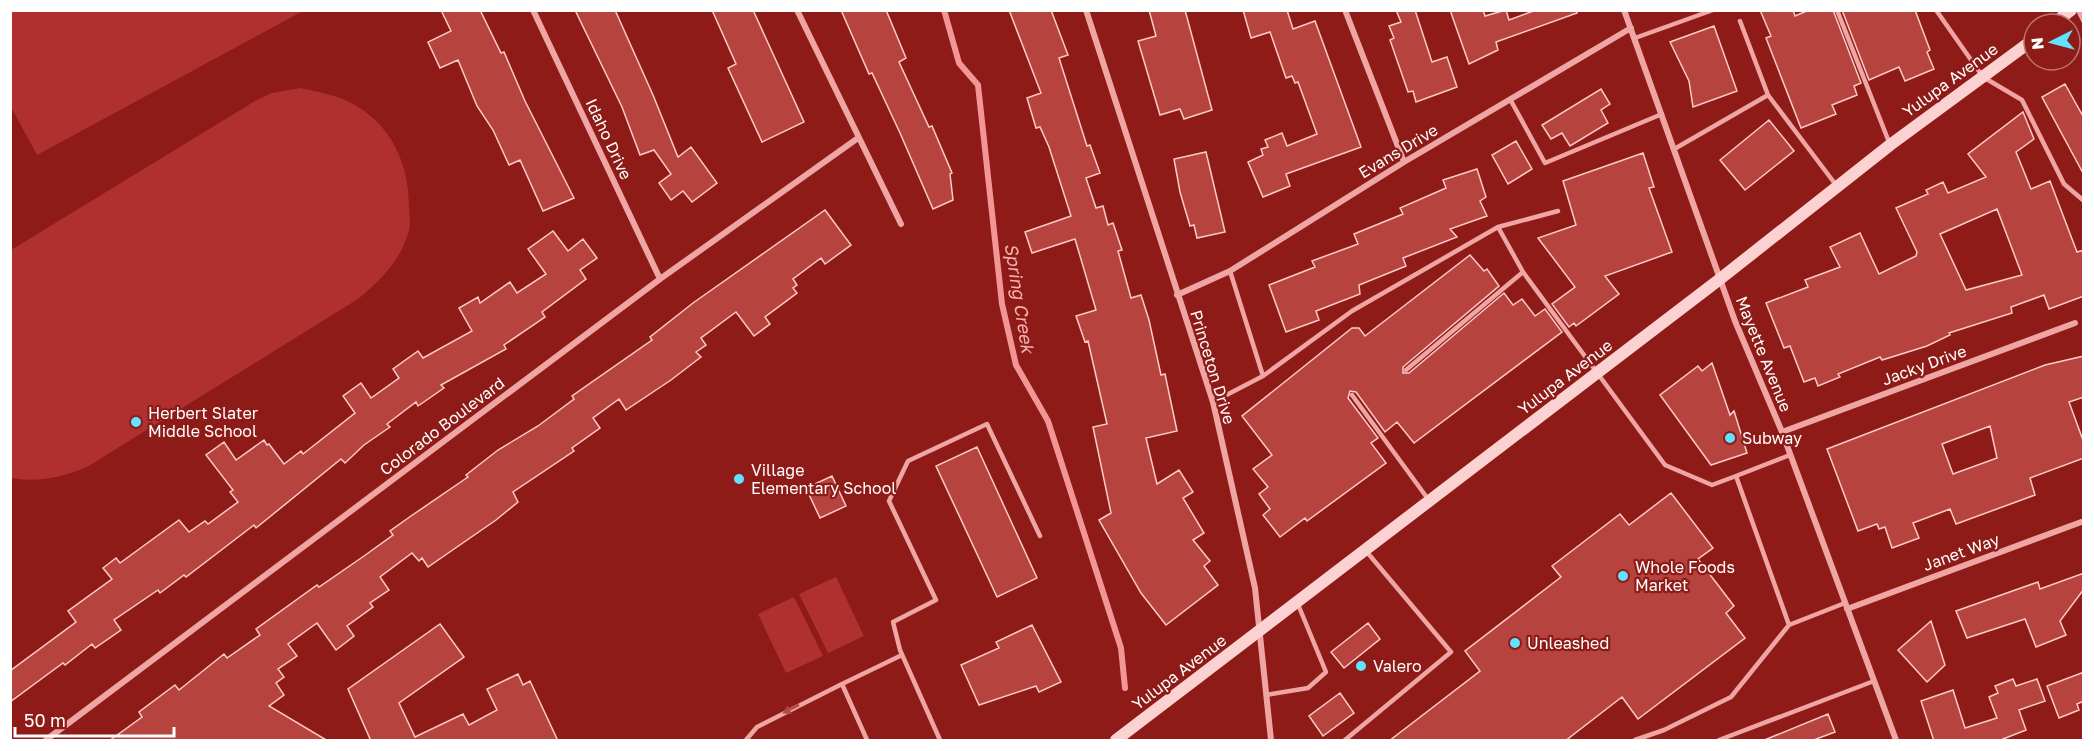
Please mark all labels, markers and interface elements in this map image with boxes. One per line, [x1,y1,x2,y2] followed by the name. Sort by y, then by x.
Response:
[2022,12,2082,72] north arrow
[2027,36,2048,51] text: N
[1898,39,2002,121] street label: Yulupa Avenue
[582,95,636,183] street label: Idaho Drive
[1355,119,1441,183] street label: Evans Drive
[1000,241,1040,356] water label: Spring Creek
[1732,293,1796,415] street label: Mayette Avenue
[1186,307,1240,427] street label: Princeton Drive
[1514,335,1616,419] street label: Yulupa Avenue
[1879,340,1969,390] street label: Jacky Drive
[376,373,508,479] street label: Colorado Boulevard
[148,403,258,441] place label: Herbert Slater Middle School
[129,415,143,429] marker: Herbert Slater Middle School
[1742,428,1802,448] place label: Subway
[1723,431,1737,445] marker: Subway
[751,460,896,498] place label: Village Elementary School
[732,472,746,486] marker: Village Elementary School
[1920,529,2002,575] street label: Janet Way
[1635,557,1735,595] place label: Whole Foods Market
[1616,569,1630,583] marker: Whole Foods Market
[1128,630,1230,714] street label: Yulupa Avenue
[1527,633,1609,653] place label: Unleashed
[1508,636,1522,650] marker: Unleashed
[1373,656,1422,676] place label: Valero
[1354,659,1368,673] marker: Valero
[15,700,174,738] scale bar
[783,705,800,714] one-way arrow
[24,709,66,731] text: 50 m

